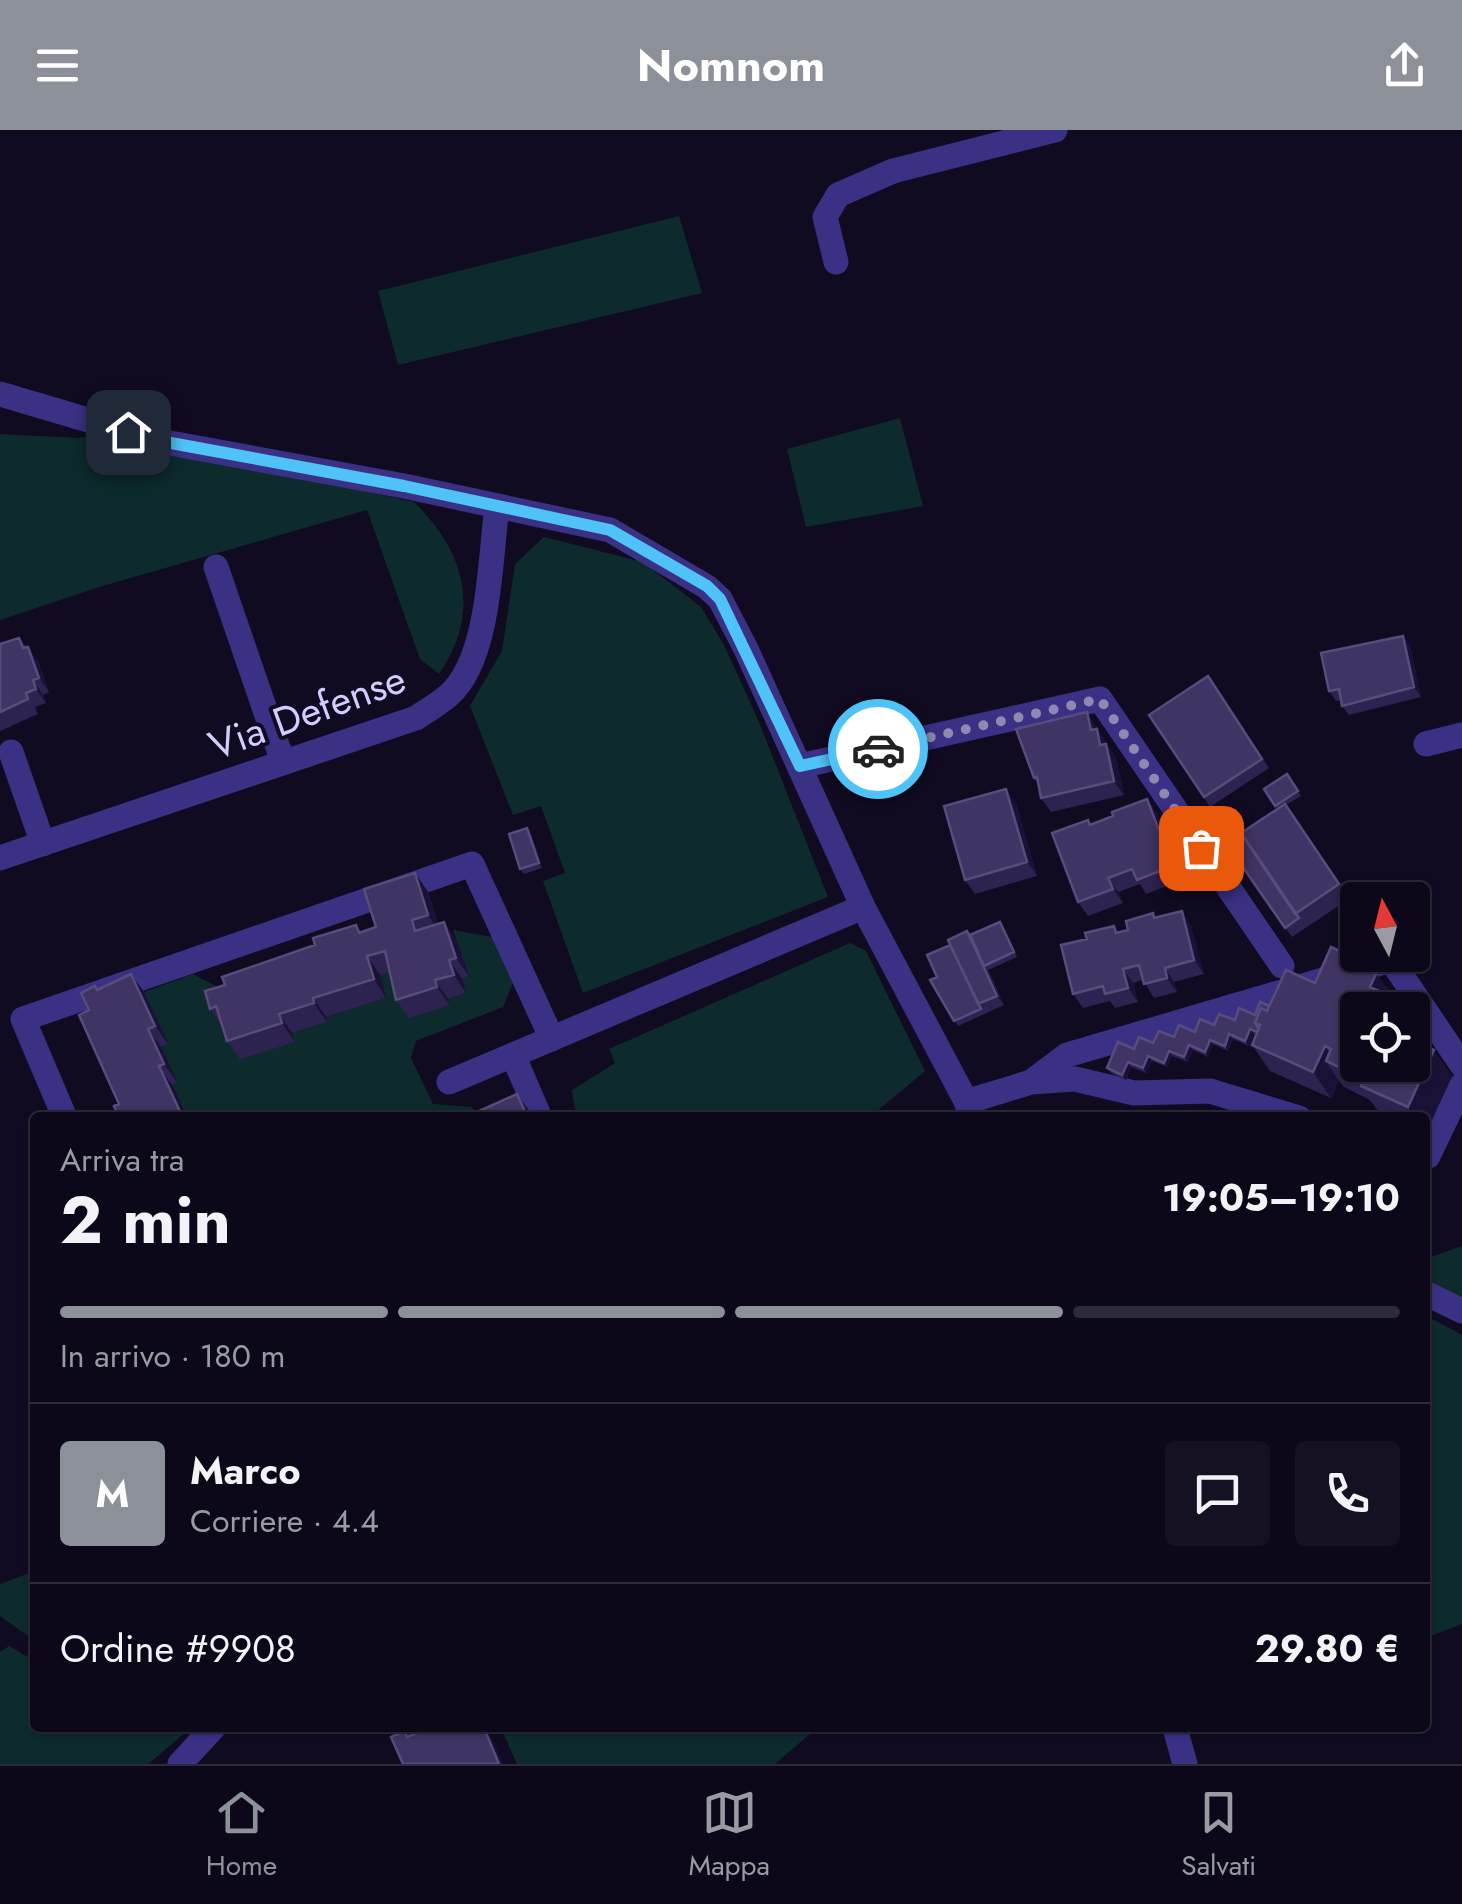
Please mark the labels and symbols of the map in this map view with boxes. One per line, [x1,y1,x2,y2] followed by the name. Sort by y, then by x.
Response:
[86,390,171,475] pin
[200,650,414,774] street label: Via Defense
[828,699,928,799] courier
[1159,806,1244,891] pin
[1340,882,1430,972] north arrow

